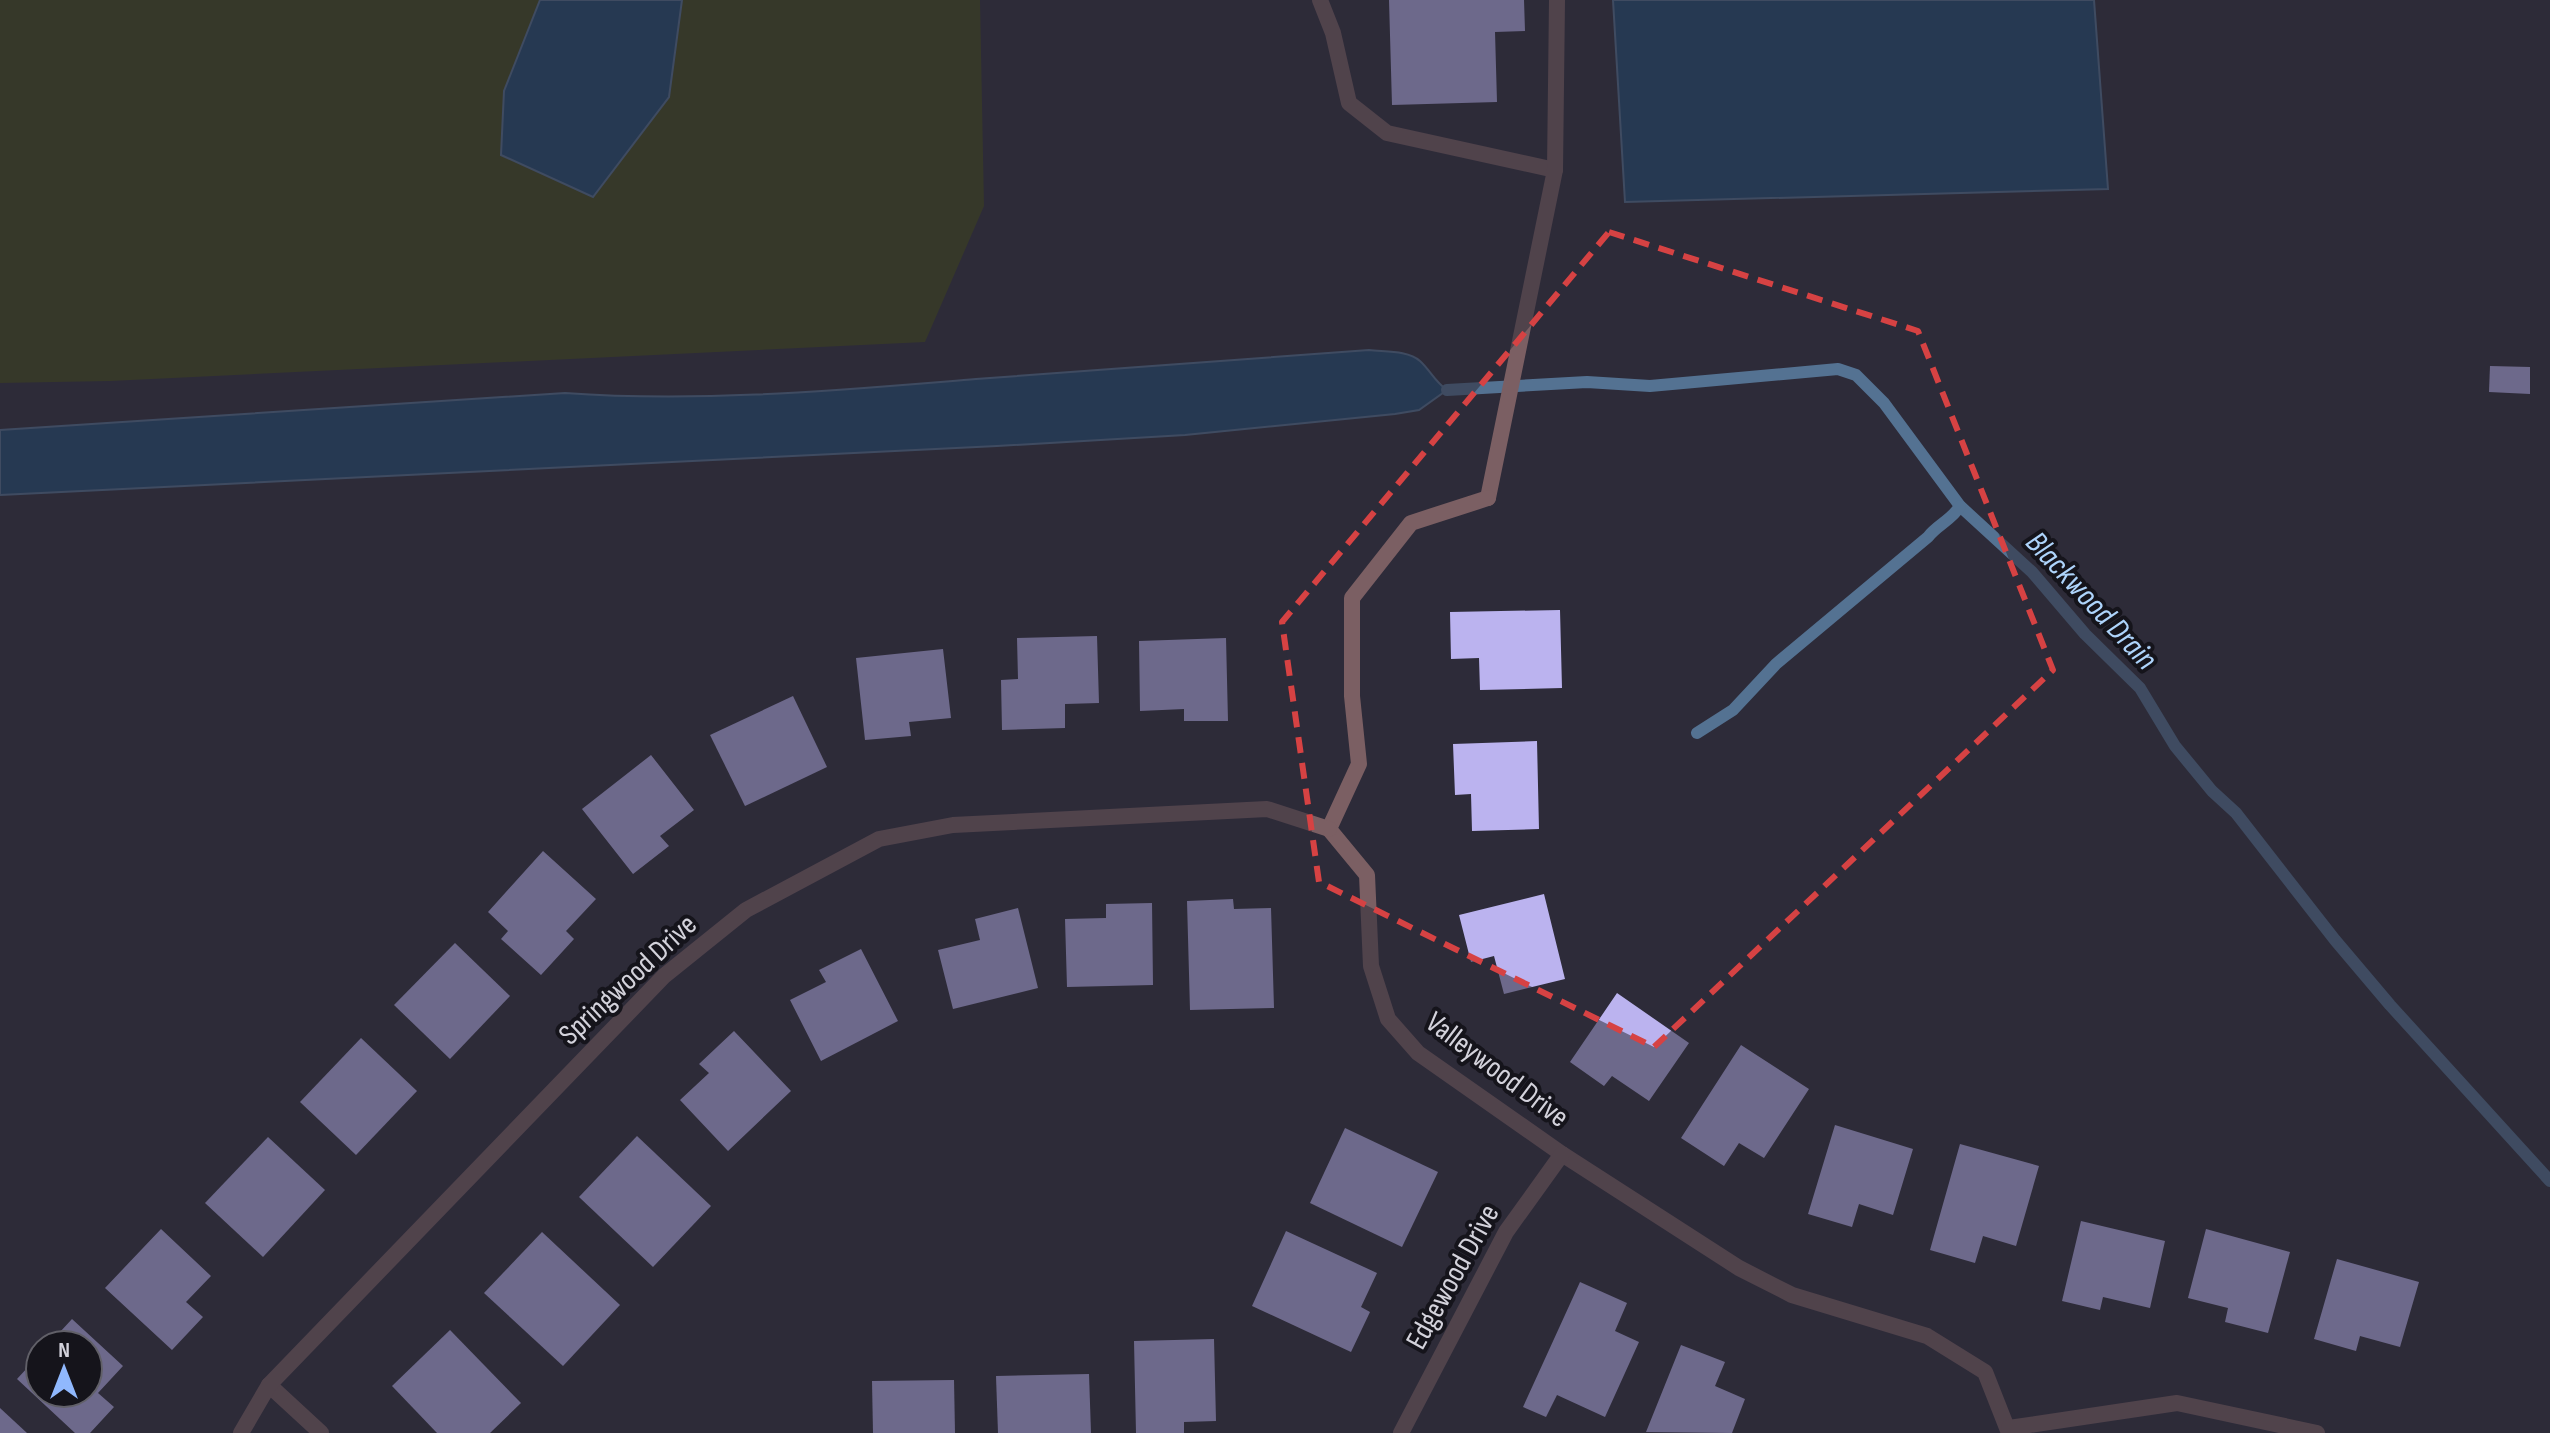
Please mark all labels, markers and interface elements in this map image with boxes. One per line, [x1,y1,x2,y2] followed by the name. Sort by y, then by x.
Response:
[2017,524,2165,678] water label: Blackwood Drain
[552,907,704,1053] street label: Springwood Drive
[1418,1004,1576,1136] street label: Valleywood Drive
[1399,1198,1507,1356] street label: Edgewood Drive
[24,1329,104,1409] north arrow
[58,1337,70,1364] text: N

